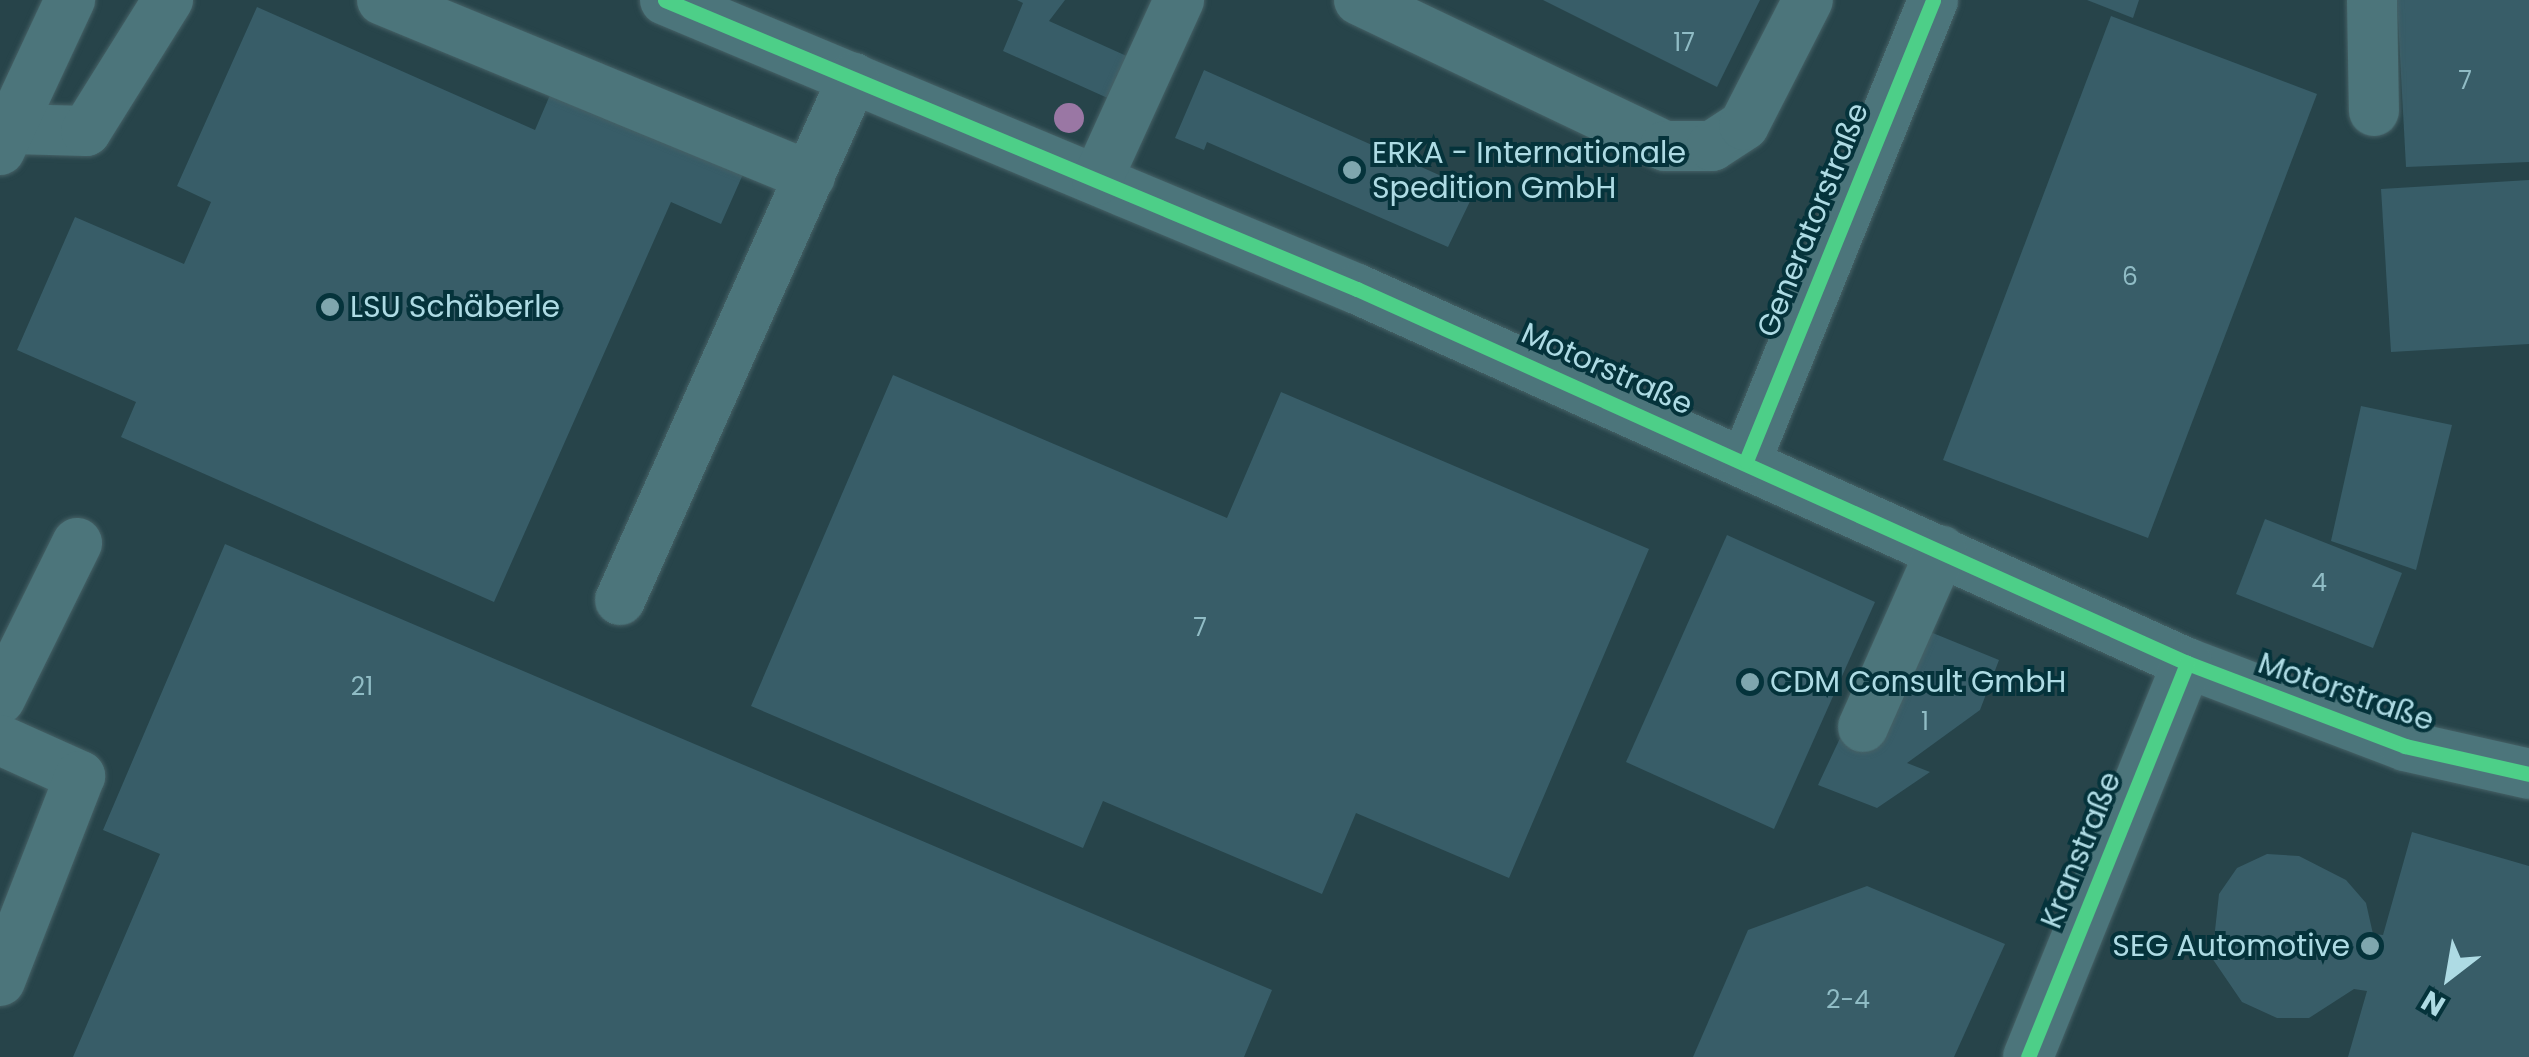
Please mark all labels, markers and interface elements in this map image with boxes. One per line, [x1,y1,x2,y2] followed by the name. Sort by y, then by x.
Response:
[1673,28,1695,58] house number: 17
[2458,66,2472,96] house number: 7
[1750,98,1876,342] street label: Generatorstraße
[1372,135,1686,206] place label: ERKA - Internationale Spedition GmbH
[1341,159,1363,181] marker: ERKA - Internationale Spedition GmbH
[2122,262,2138,292] house number: 6
[350,289,560,325] place label: LSU Schäberle
[319,296,341,318] marker: LSU Schäberle
[1516,315,1698,423] street label: Motorstraße
[2311,568,2327,598] house number: 4
[1193,613,1207,643] house number: 7
[2253,645,2439,739] street label: Motorstraße
[1770,664,2066,700] place label: CDM Consult GmbH
[1739,671,1761,693] marker: CDM Consult GmbH
[351,672,373,702] house number: 21
[1921,707,1929,737] house number: 1
[2033,766,2129,934] street label: Kranstraße
[2399,927,2499,1027] north arrow
[2112,928,2350,964] place label: SEG Automotive
[2359,935,2381,957] marker: SEG Automotive
[2414,981,2452,1025] text: N
[1826,985,1870,1015] house number: 2-4

